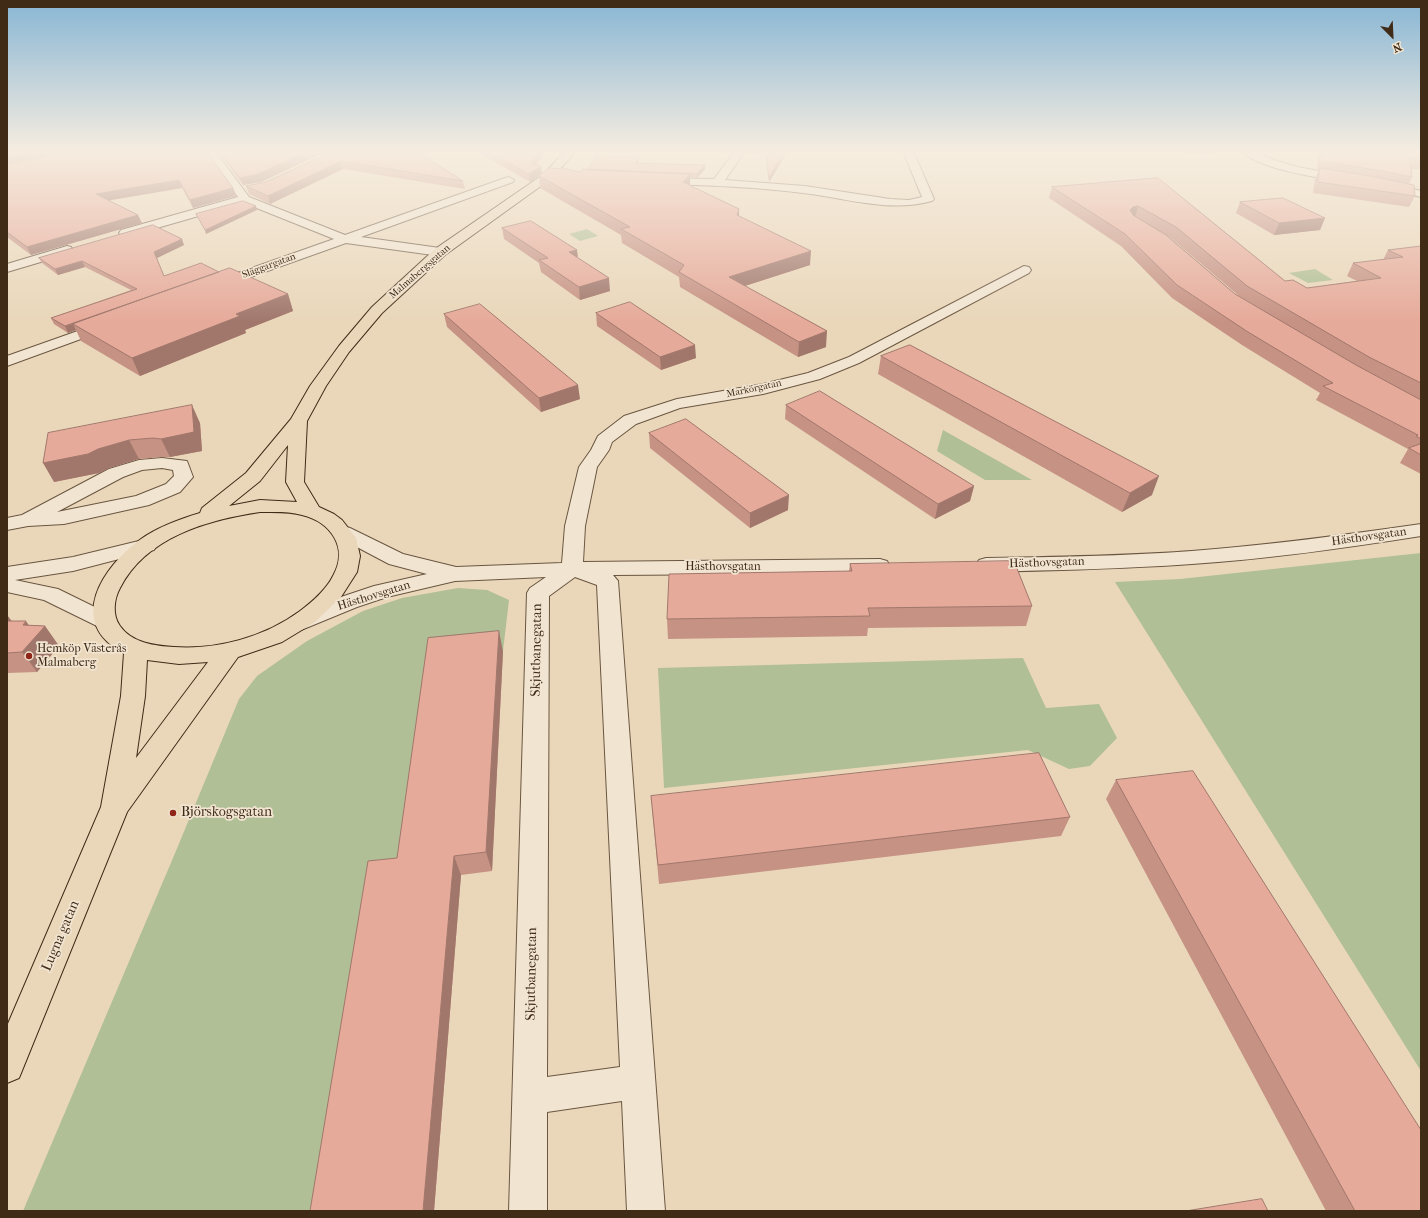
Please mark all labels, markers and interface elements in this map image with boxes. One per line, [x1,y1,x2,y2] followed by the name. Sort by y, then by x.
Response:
[1372,16,1412,56] north arrow
[1391,40,1404,55] text: N
[387,242,453,302] street label: Malmabergsgatan
[241,251,297,281] street label: Släggargatan
[725,377,783,401] street label: Markörgatan
[1331,525,1407,549] street label: Hästhovsgatan
[1009,554,1085,572] street label: Hästhovsgatan
[685,560,761,574] street label: Hästhovsgatan
[336,578,412,614] street label: Hästhovsgatan
[528,603,546,697] street label: Skjutbanegatan
[37,642,126,670] place label: Hemköp Västerås Malmaberg
[24,651,34,661] marker: Hemköp Västerås Malmaberg
[181,805,272,821] place label: Björskogsgatan
[168,808,178,818] marker: Björskogsgatan
[39,898,83,974] street label: Lugna gatan
[523,927,541,1021] street label: Skjutbanegatan

